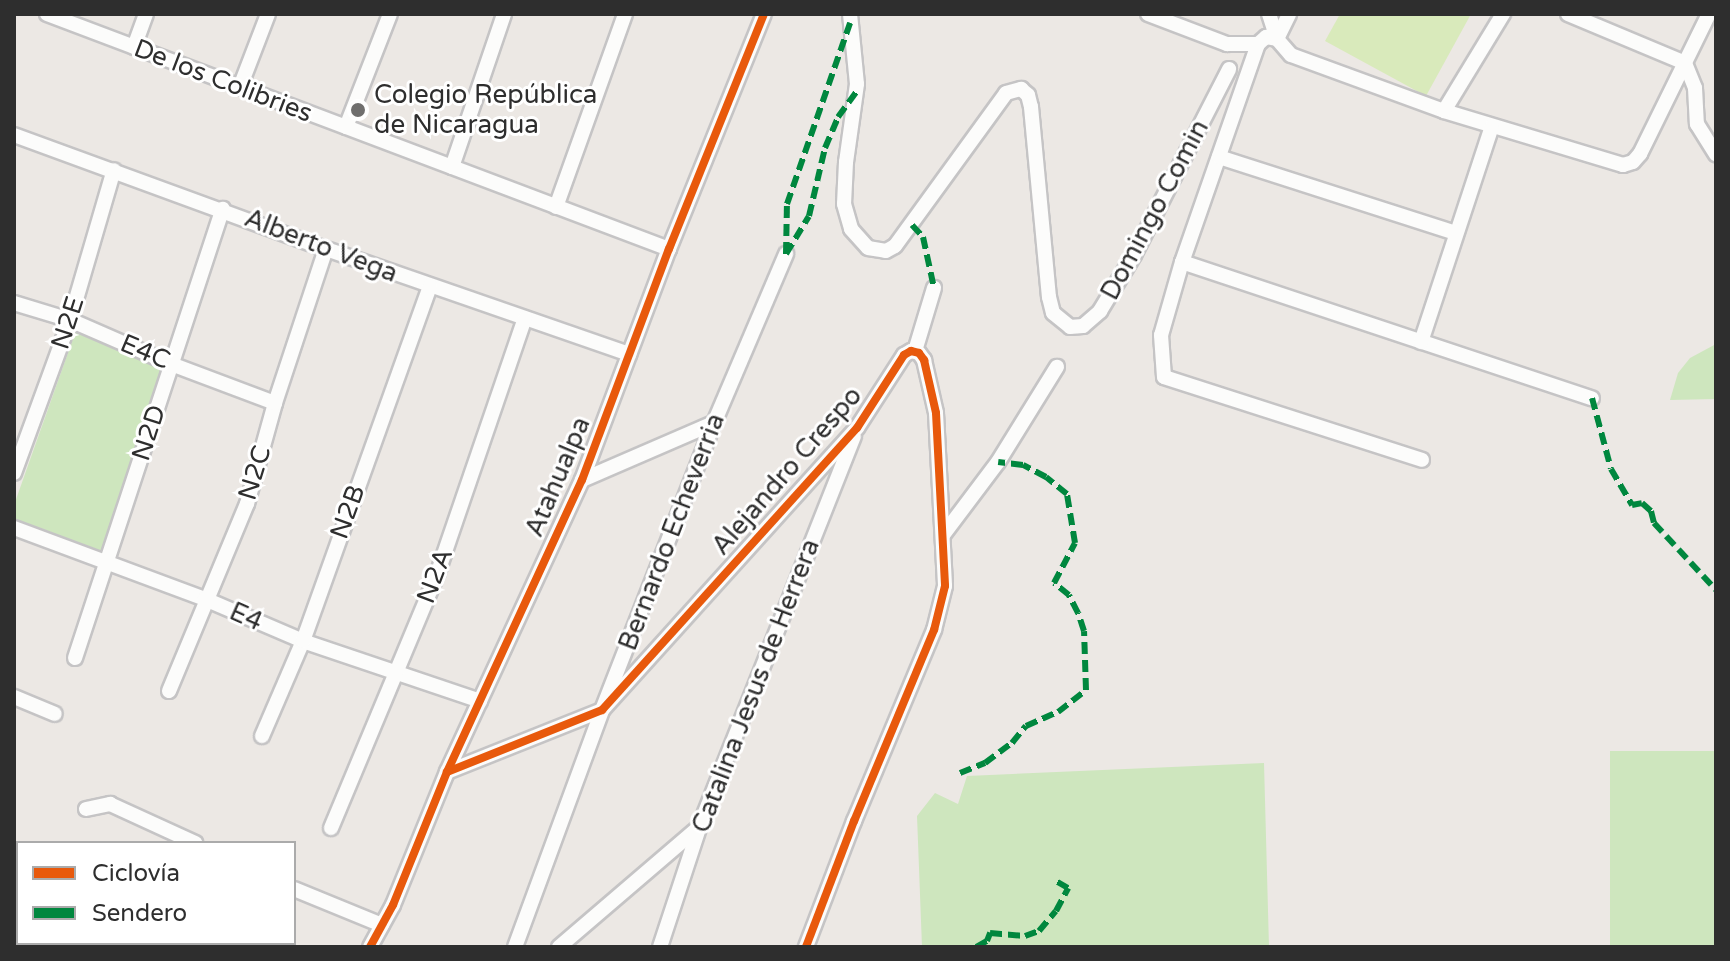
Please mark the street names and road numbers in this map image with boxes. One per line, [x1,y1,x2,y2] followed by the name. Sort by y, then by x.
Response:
[129,33,317,129] street label: De los Colibries
[1094,115,1216,305] street label: Domingo Comin
[240,203,402,289] street label: Alberto Vega
[45,293,91,353] street label: N2E
[115,328,175,376] street label: E4C
[705,380,869,562] street label: Alejandro Crespo
[125,401,173,465] street label: N2D
[612,409,732,655] street label: Bernardo Echeverria
[519,412,597,542] street label: Atahualpa
[232,442,278,504] street label: N2C
[324,481,372,543] street label: N2B
[686,535,826,837] street label: Catalina Jesus de Herrera
[410,544,460,608] street label: N2A
[225,596,267,638] street label: E4

